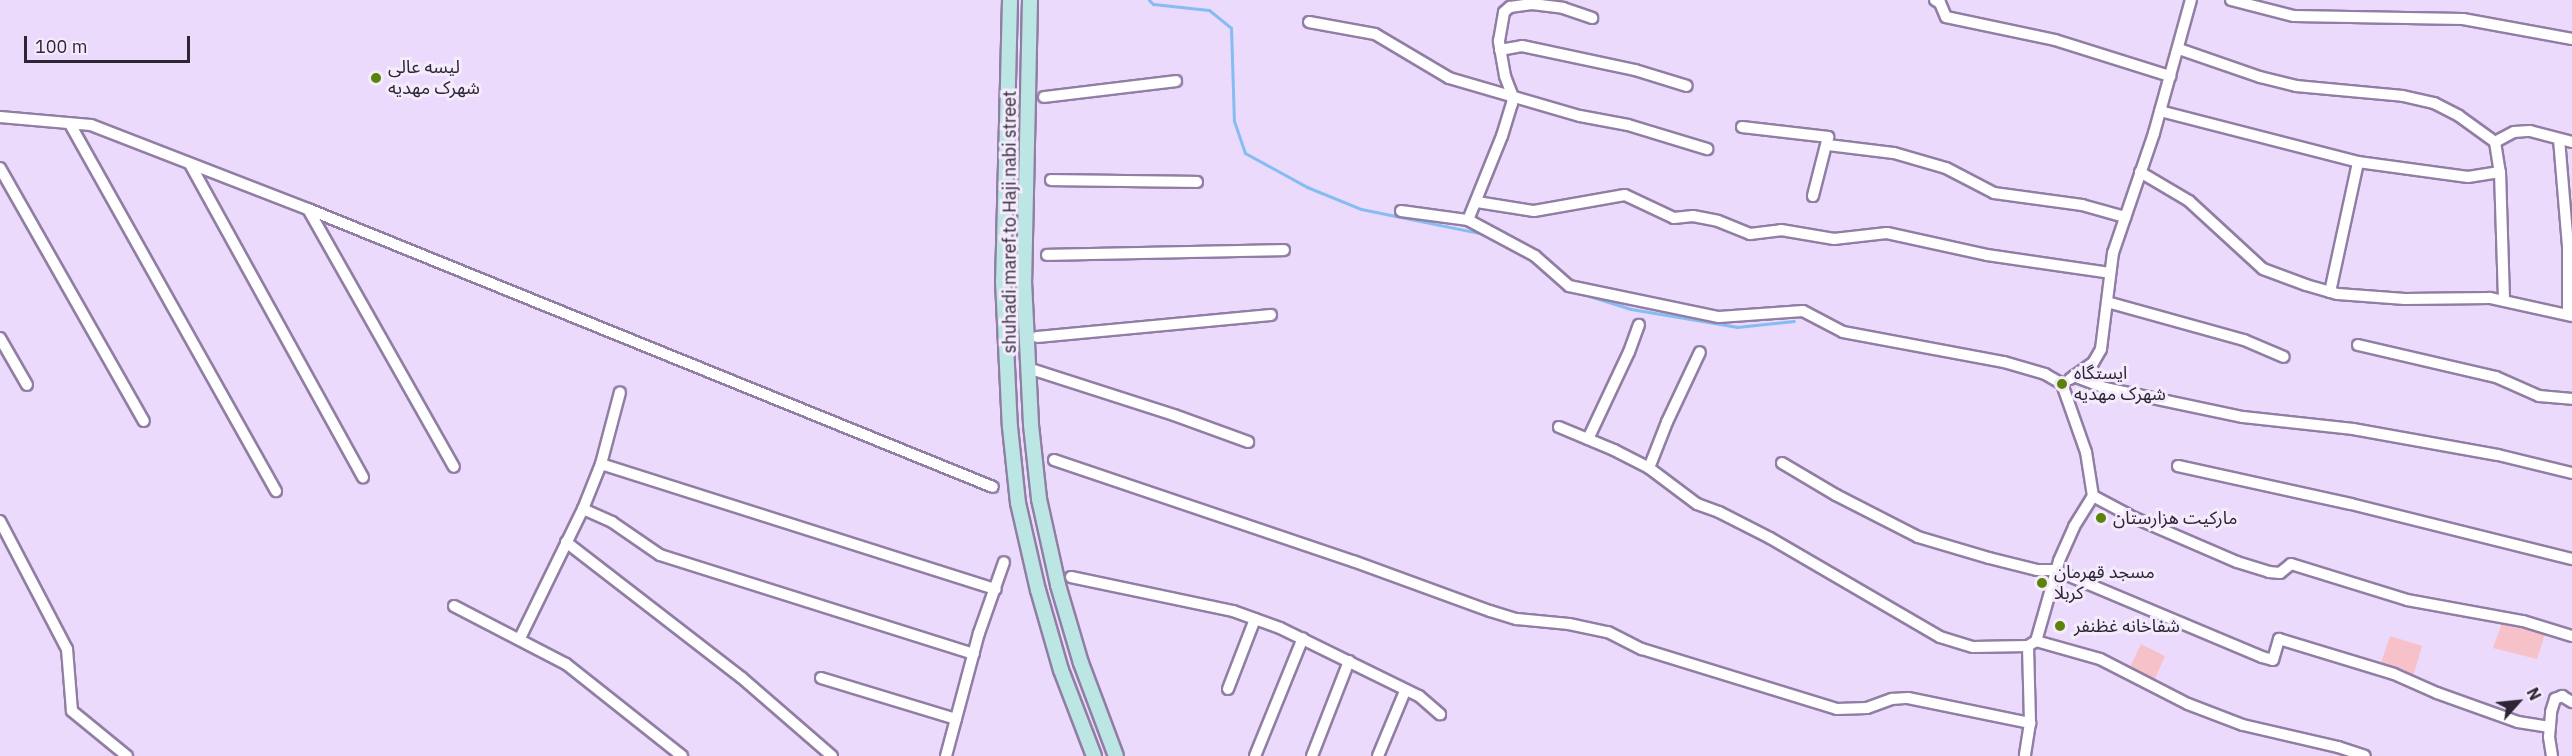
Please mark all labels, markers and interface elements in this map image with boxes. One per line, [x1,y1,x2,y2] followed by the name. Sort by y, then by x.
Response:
[27,24,194,62] scale bar
[35,35,87,58] text: 100 m
[388,57,480,100] place label: لیسه عالی شهرک مهدیه
[369,71,383,85] marker: لیسه عالی شهرک مهدیه
[999,91,1021,353] street label: shuhadi maref to Haji nabi street
[2074,363,2166,406] place label: ایستگاه شهرک مهدیه
[2055,377,2069,391] marker: ایستگاه شهرک مهدیه
[2113,507,2237,529] place label: مارکیت هزارستان
[2094,511,2108,525] marker: مارکیت هزارستان
[2054,562,2155,604] place label: مسجد قهرمان کربلا
[2035,576,2049,590] marker: مسجد قهرمان کربلا
[2074,615,2180,637] place label: شفاخانه غظنفر
[2051,617,2069,635] marker: شفاخانه غظنفر
[2488,672,2548,732] north arrow
[2522,684,2546,704] text: N

